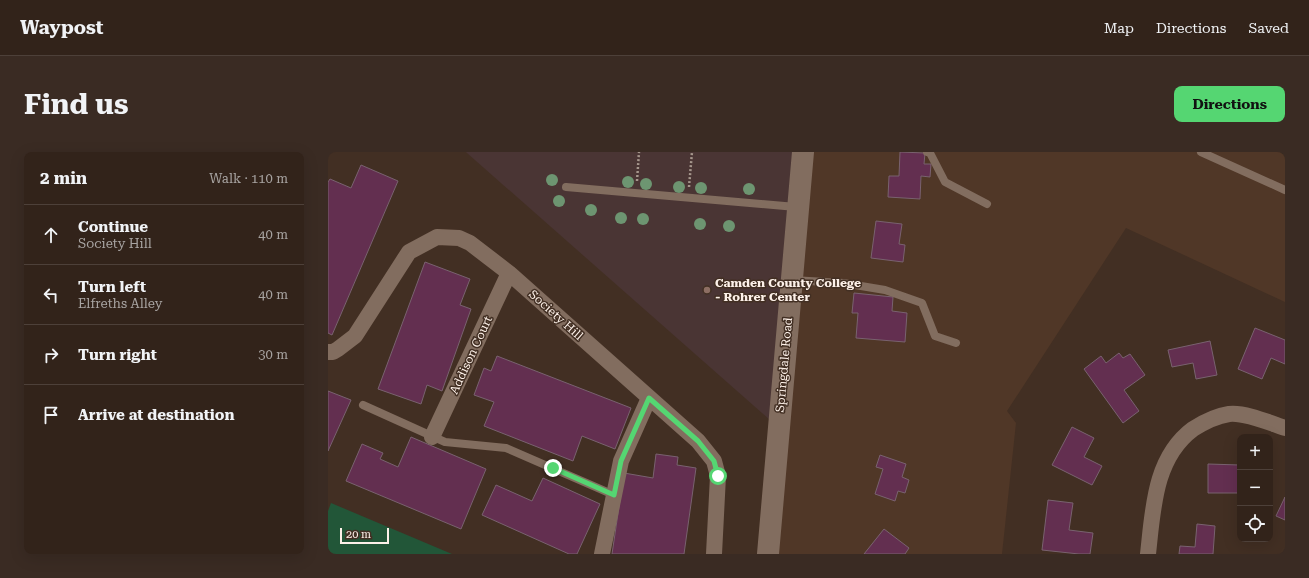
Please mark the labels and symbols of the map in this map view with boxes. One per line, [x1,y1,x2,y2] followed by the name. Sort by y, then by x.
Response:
[715,276,861,304] place label: Camden County College - Rohrer Center
[702,285,712,295] marker: Camden County College - Rohrer Center
[526,287,586,343] street label: Society Hill
[447,313,495,396] street label: Addison Court
[773,317,795,413] street label: Springdale Road
[544,459,562,477] route end
[709,467,727,485] route start
[340,526,389,545] scale bar

